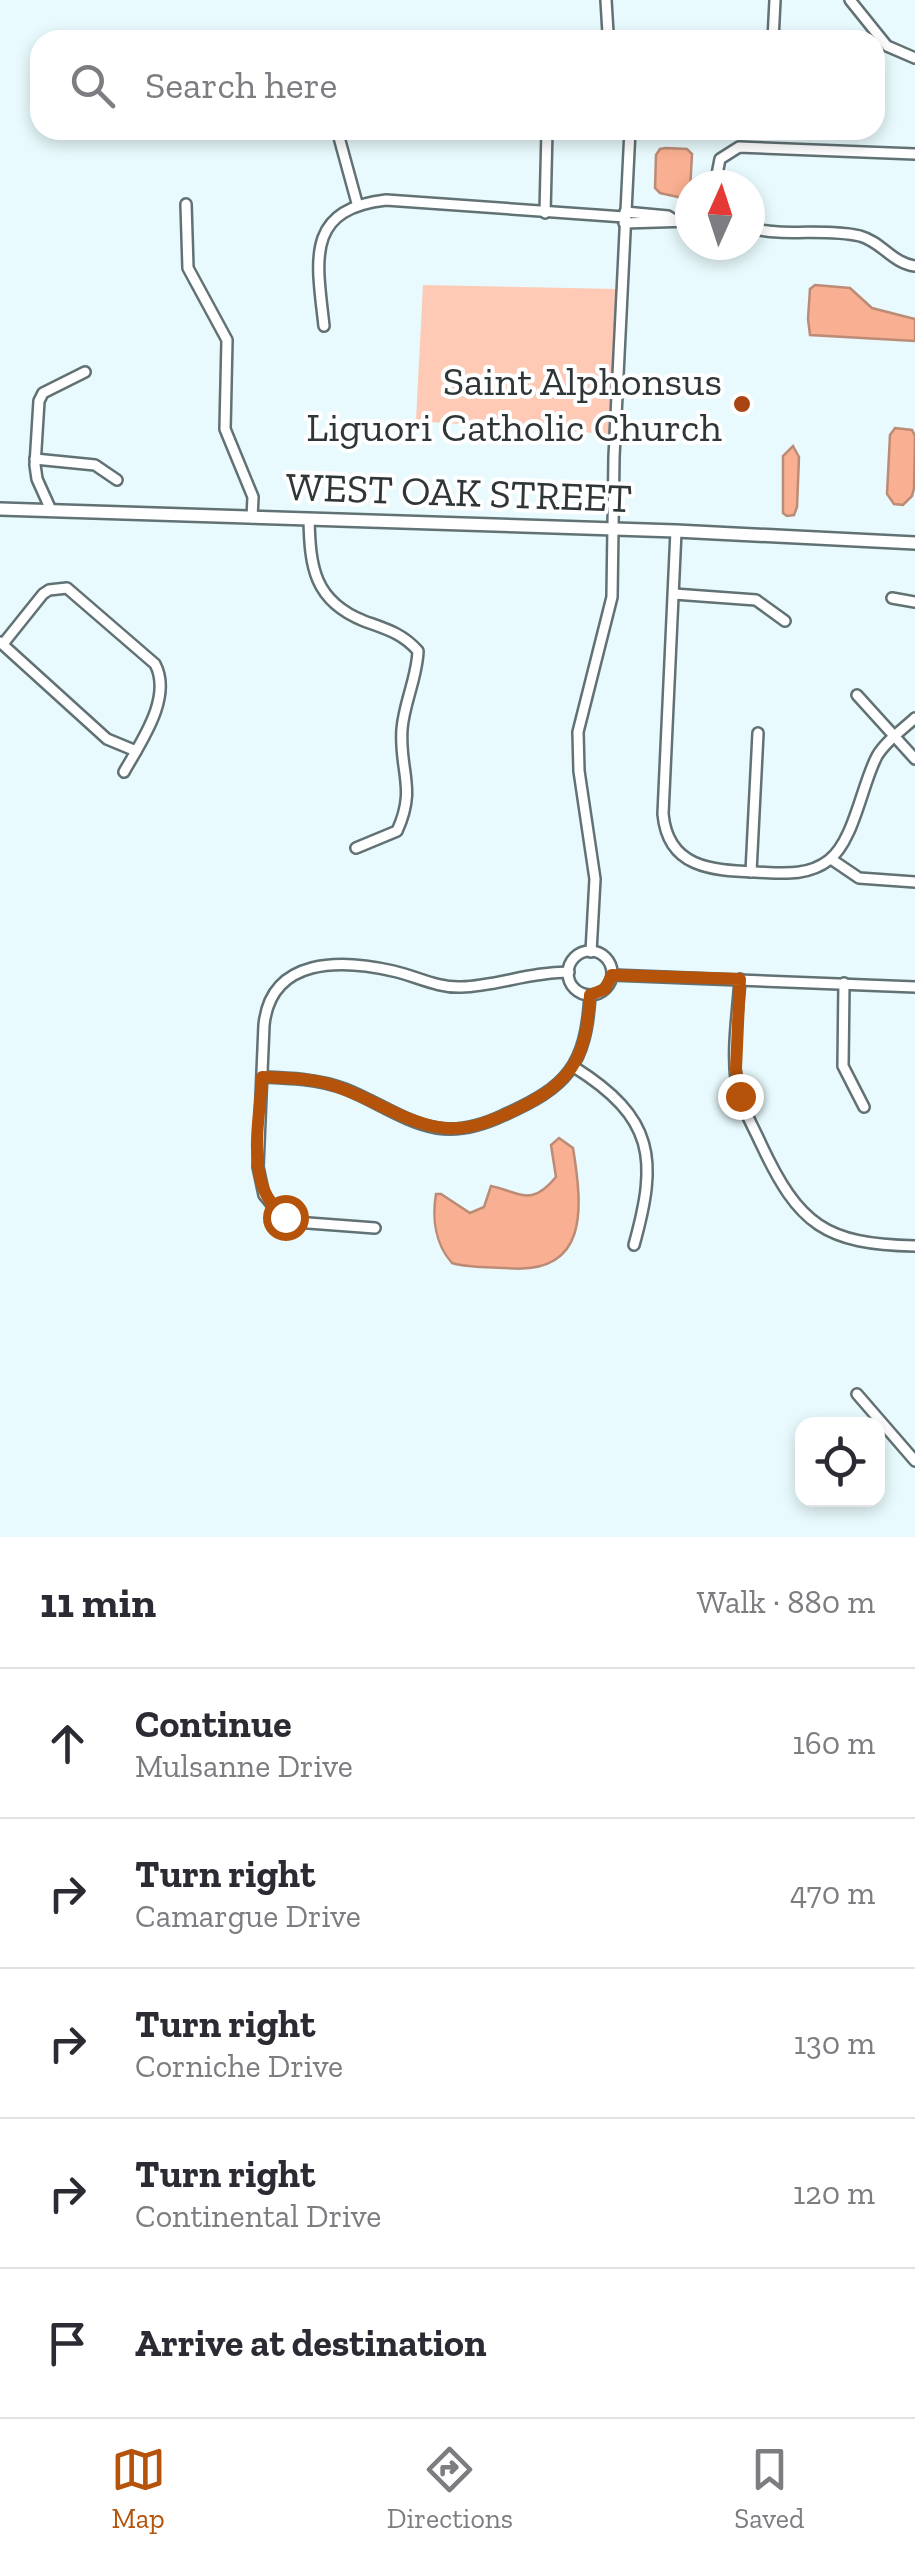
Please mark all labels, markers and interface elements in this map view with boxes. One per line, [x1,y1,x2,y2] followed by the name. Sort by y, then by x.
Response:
[30,30,885,140] search box
[65,58,120,113] icon: search
[145,62,337,108] text: Search here
[675,170,765,260] north arrow
[306,357,723,451] place label: Saint Alphonsus Liguori Catholic Church
[731,393,753,415] marker: Saint Alphonsus Liguori Catholic Church
[285,462,633,522] street label: WEST OAK STREET
[718,1074,764,1120] route end
[263,1195,309,1241] route start
[795,1417,885,1507] map controls
[795,1417,885,1507] button: locate
[40,1577,156,1628] text: 11 min
[697,1583,875,1621] text: Walk · 880 m
[135,1701,292,1747] text: Continue
[40,1716,95,1771] icon: ahead
[792,1724,875,1762] text: 160 m
[135,1747,353,1785] text: Mulsanne Drive
[135,1851,315,1897] text: Turn right
[40,1866,95,1921] icon: right
[790,1874,875,1912] text: 470 m
[135,1897,361,1935] text: Camargue Drive
[135,2001,315,2047] text: Turn right
[40,2016,95,2071] icon: right
[794,2024,875,2062] text: 130 m
[135,2047,343,2085] text: Corniche Drive
[135,2151,315,2197] text: Turn right
[40,2166,95,2221] icon: right
[793,2174,875,2212] text: 120 m
[135,2197,381,2235] text: Continental Drive
[40,2316,95,2371] icon: arrive
[135,2320,486,2366] text: Arrive at destination
[111,2442,166,2535] tab: Map
[387,2442,513,2535] tab: Directions
[734,2442,804,2535] tab: Saved

